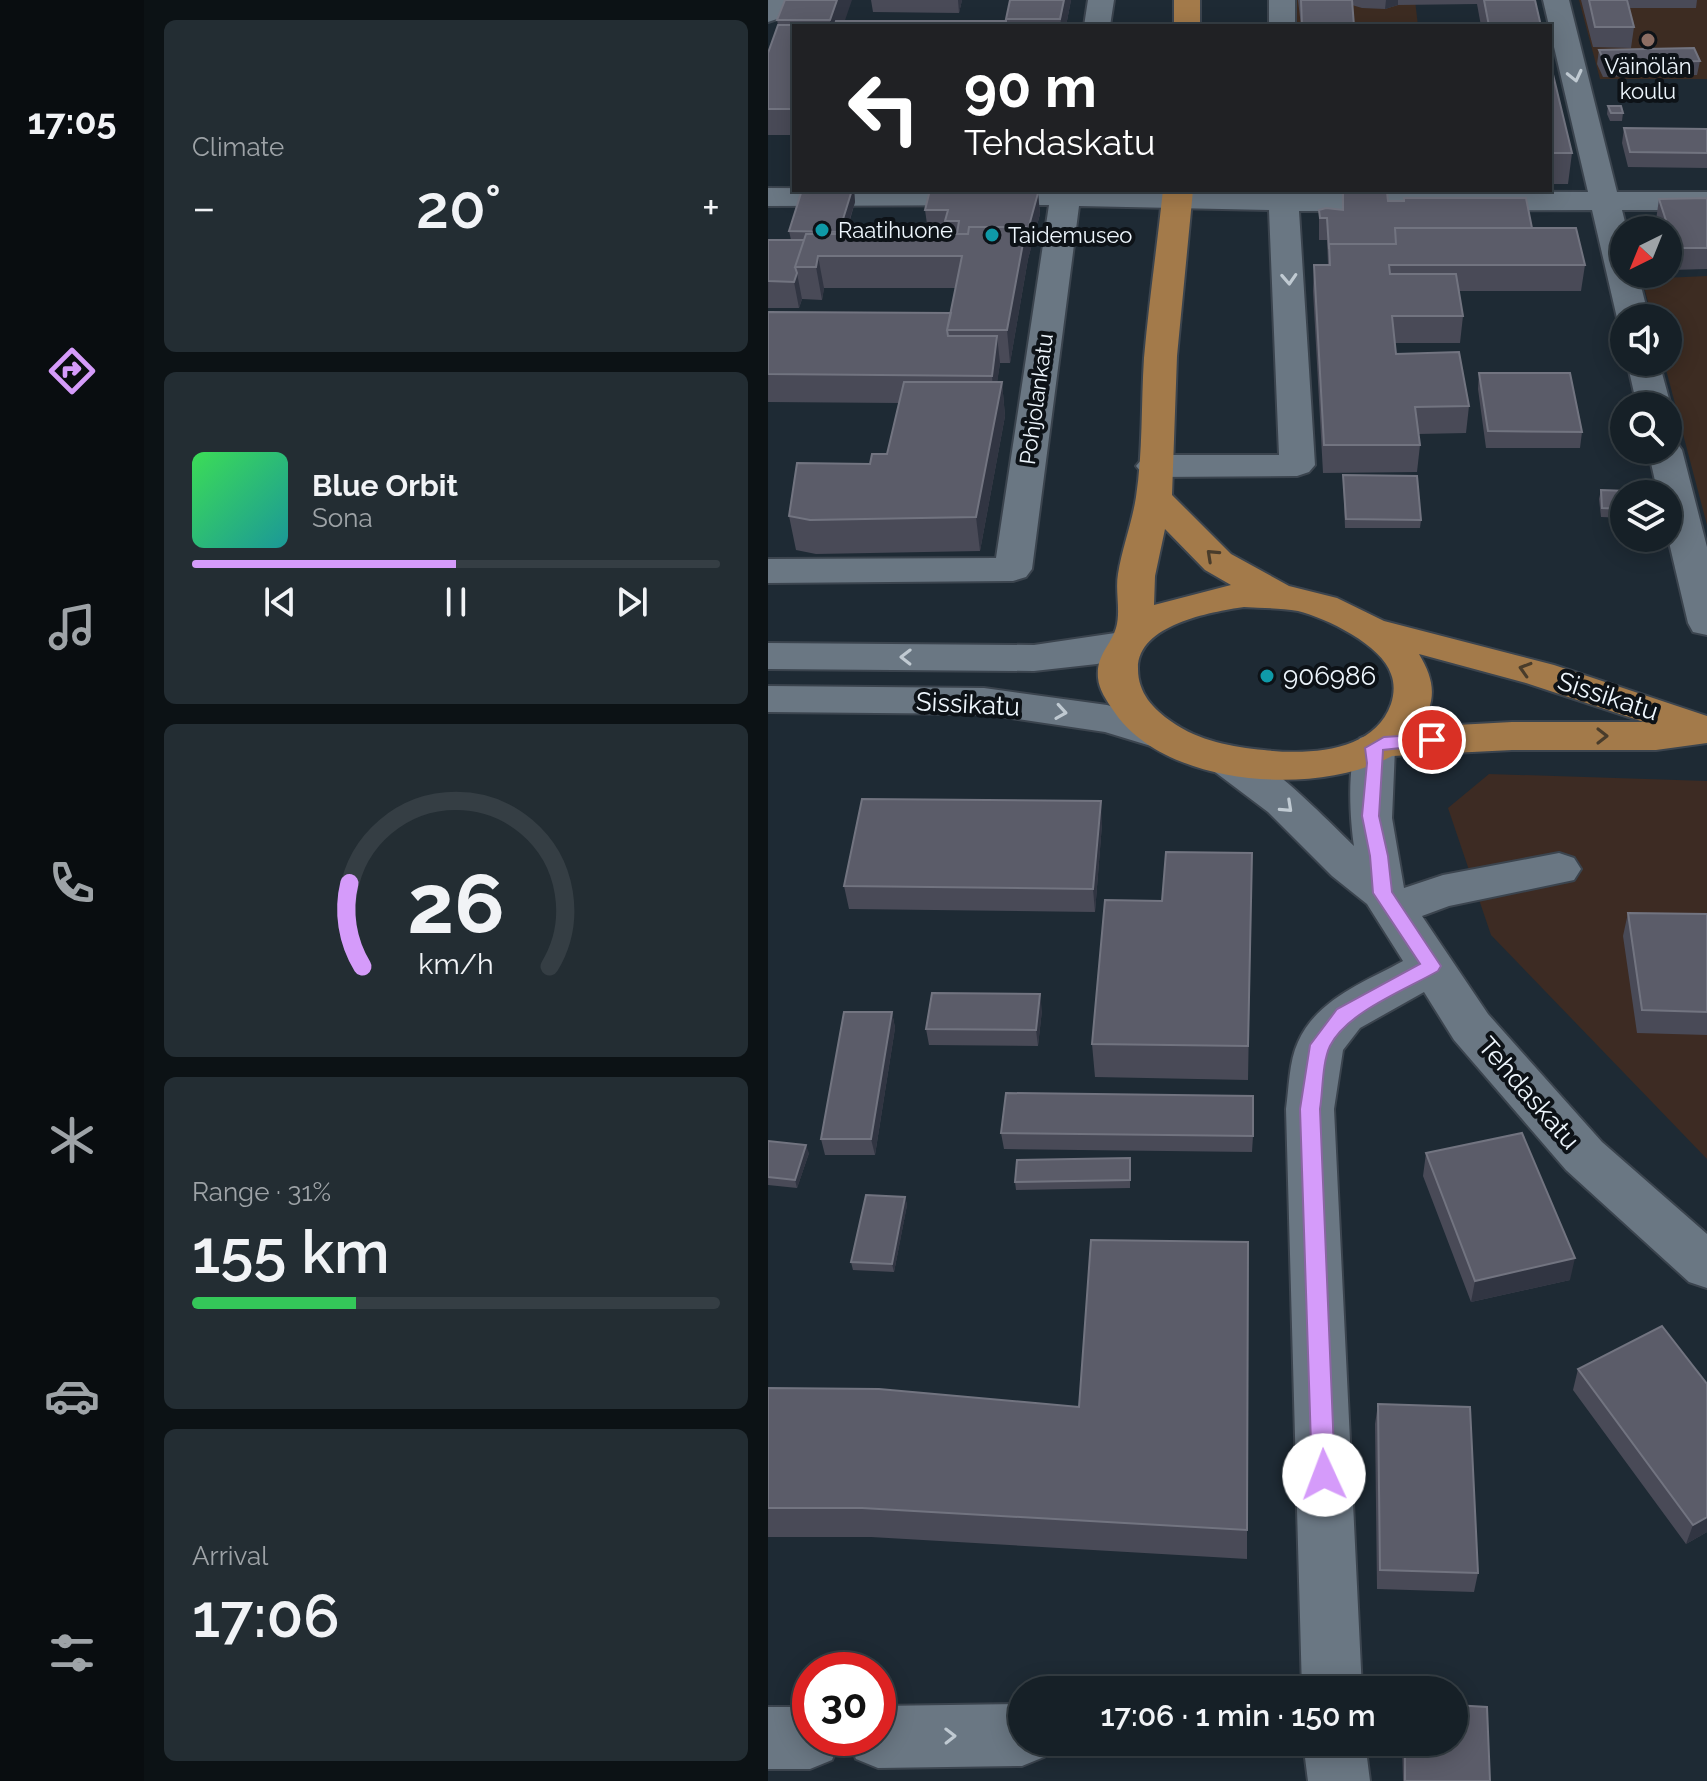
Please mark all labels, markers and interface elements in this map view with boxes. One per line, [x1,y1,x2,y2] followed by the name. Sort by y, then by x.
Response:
[1639,31,1657,49] marker: Väinölän koulu
[1604,53,1692,104] place label: Väinölän koulu
[964,54,1097,120] text: 90 m
[832,56,936,160] icon: left
[1565,68,1582,82] one-way arrow
[28,100,116,142] text: 17:05
[964,121,1155,163] text: Tehdaskatu
[192,132,284,162] text: Climate
[416,172,501,242] text: 20°
[192,182,216,233] text: −
[702,182,720,233] text: +
[1610,216,1682,288] north arrow
[1610,216,1682,552] map controls
[838,217,953,243] place label: Raatihuone
[813,221,831,239] marker: Raatihuone
[1008,222,1132,248] place label: Taidemuseo
[983,226,1001,244] marker: Taidemuseo
[1280,273,1297,286] one-way arrow
[1610,304,1682,376] button: sound
[1014,332,1058,466] street label: Pohjolankatu
[44,343,100,399] icon: directions
[1610,392,1682,464] button: search
[312,468,458,503] text: Blue Orbit
[1610,480,1682,552] button: layers
[312,503,373,533] text: Sona
[1207,549,1221,564] one-way arrow
[258,580,302,624] icon: previous
[434,580,478,624] icon: pause
[610,580,654,624] icon: next
[44,599,100,655] icon: music
[899,648,912,666] one-way arrow
[1283,661,1376,691] place label: 906986
[1518,663,1532,679] one-way arrow
[1554,666,1662,726] street label: Sissikatu
[1258,667,1276,685] marker: 906986
[915,686,1021,722] street label: Sissikatu
[1054,703,1068,720] one-way arrow
[1398,706,1466,774] pin
[1410,718,1454,762] icon: arrive
[1596,727,1609,745] one-way arrow
[1278,797,1292,812] one-way arrow
[407,854,505,951] text: 26
[44,855,100,911] icon: phone
[418,947,494,981] text: km/h
[1472,1031,1586,1155] street label: Tehdaskatu
[44,1112,100,1168] icon: climate
[192,1177,331,1207] text: Range · 31%
[192,1217,390,1287] text: 155 km
[44,1368,100,1424] icon: car
[1282,1433,1366,1517] position arrow
[192,1541,268,1571] text: Arrival
[192,1581,340,1651] text: 17:06
[44,1625,100,1681] icon: filters
[792,1652,896,1756] speed limit sign: 30
[1100,1698,1376,1733] text: 17:06 · 1 min · 150 m
[944,1727,957,1745] one-way arrow

